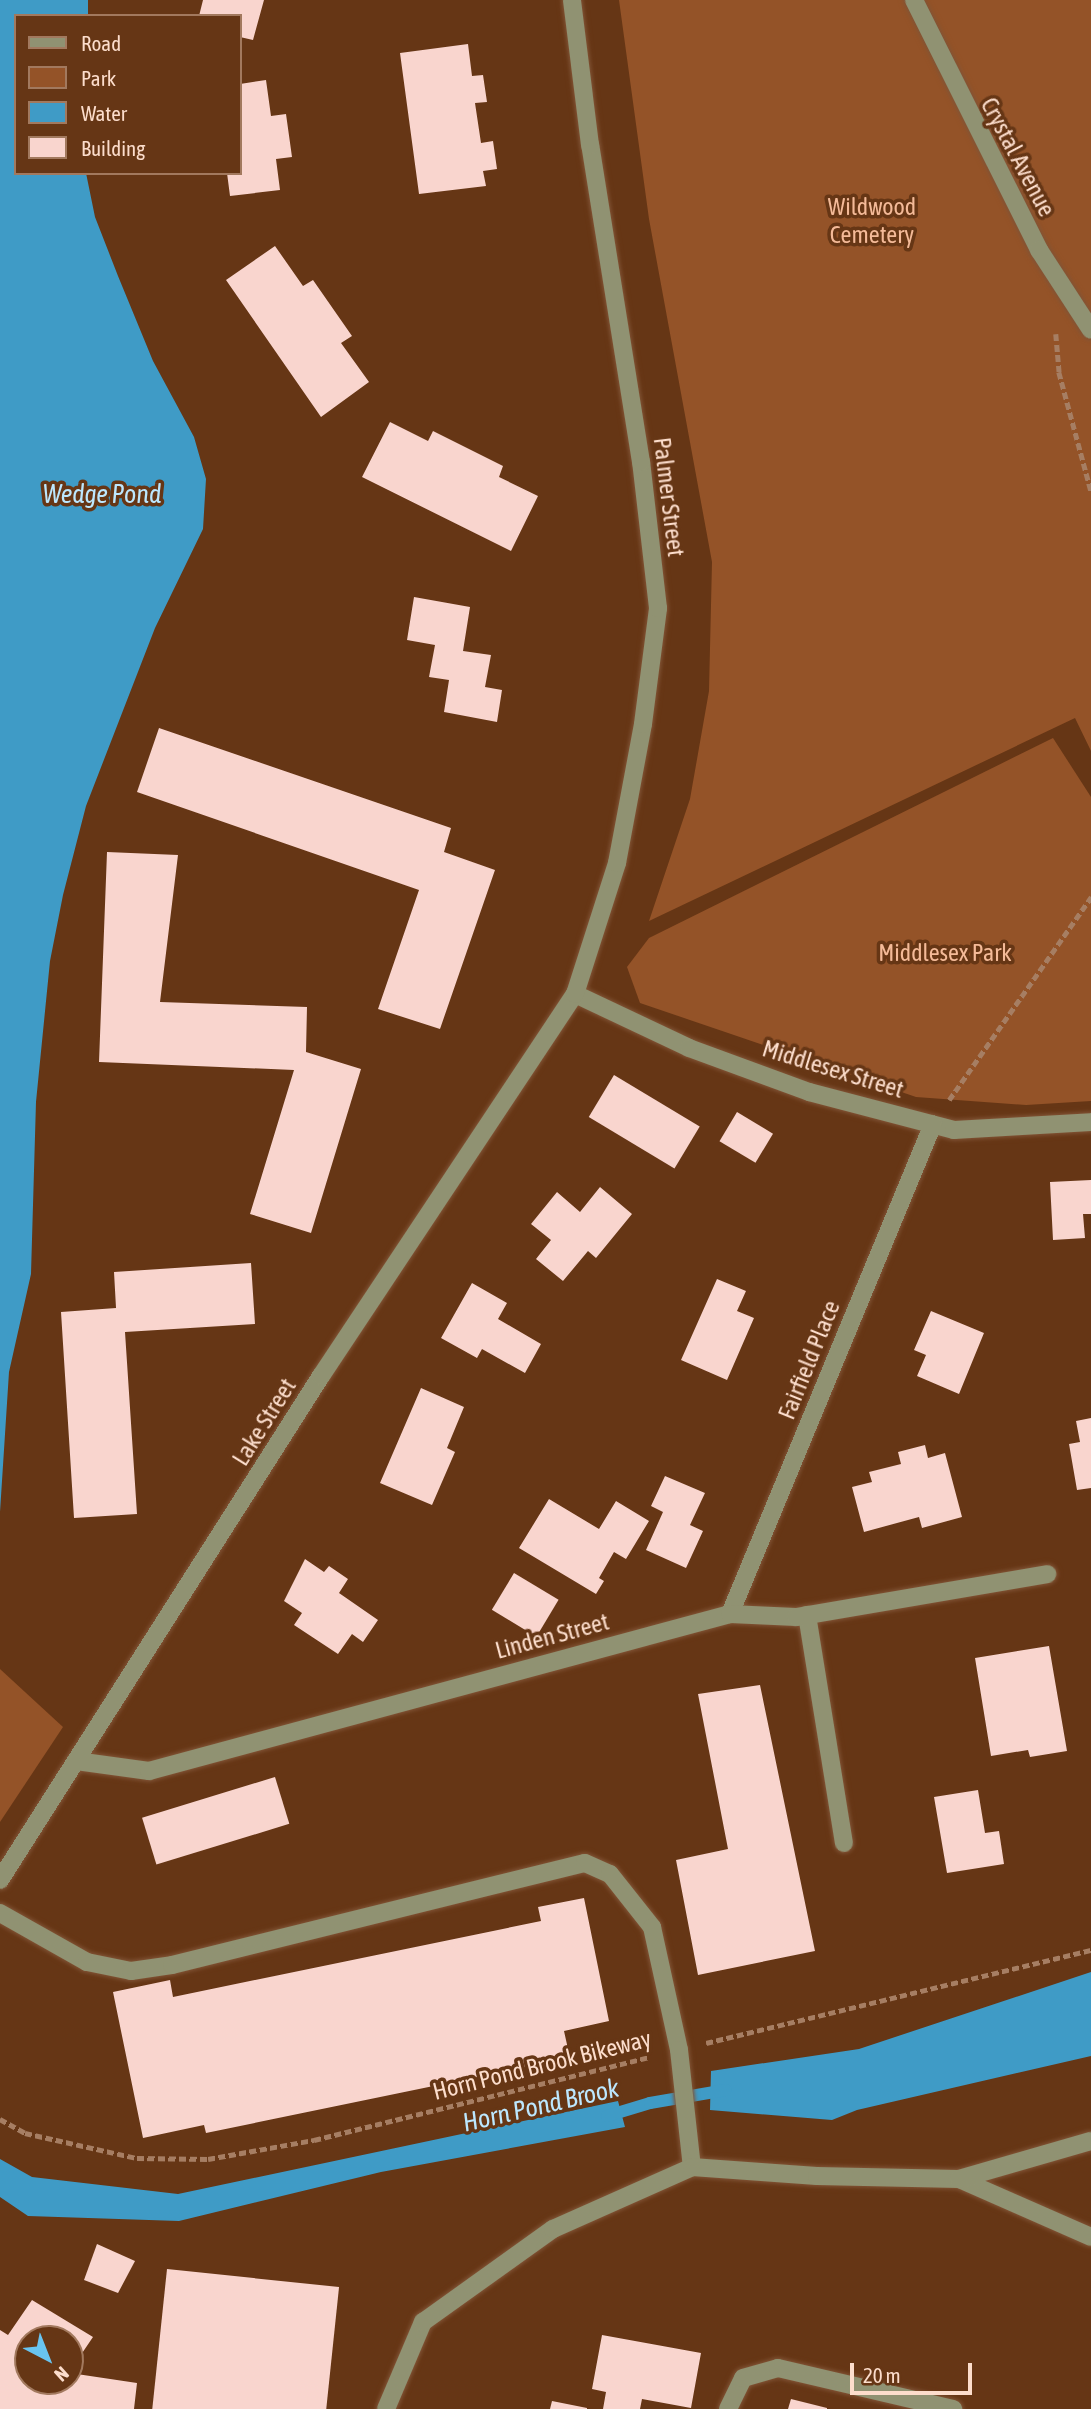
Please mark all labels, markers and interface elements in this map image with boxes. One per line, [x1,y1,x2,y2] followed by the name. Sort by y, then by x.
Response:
[14,14,242,175] legend
[81,31,121,55] text: Road
[81,66,116,90] text: Park
[975,93,1061,221] street label: Crystal Avenue
[81,101,127,125] text: Water
[81,136,145,160] text: Building
[828,193,916,249] park label: Wildwood Cemetery
[647,436,691,558] street label: Palmer Street
[43,479,161,511] water label: Wedge Pond
[878,939,1012,967] park label: Middlesex Park
[759,1034,907,1104] street label: Middlesex Street
[772,1296,846,1424] street label: Fairfield Place
[226,1373,302,1471] street label: Lake Street
[492,1607,612,1665] street label: Linden Street
[430,2024,654,2106] street label: Horn Pond Brook Bikeway
[460,2073,622,2139] water label: Horn Pond Brook
[14,2325,84,2395] north arrow
[853,2350,976,2394] scale bar
[50,2362,73,2386] text: N
[863,2363,901,2387] text: 20 m

